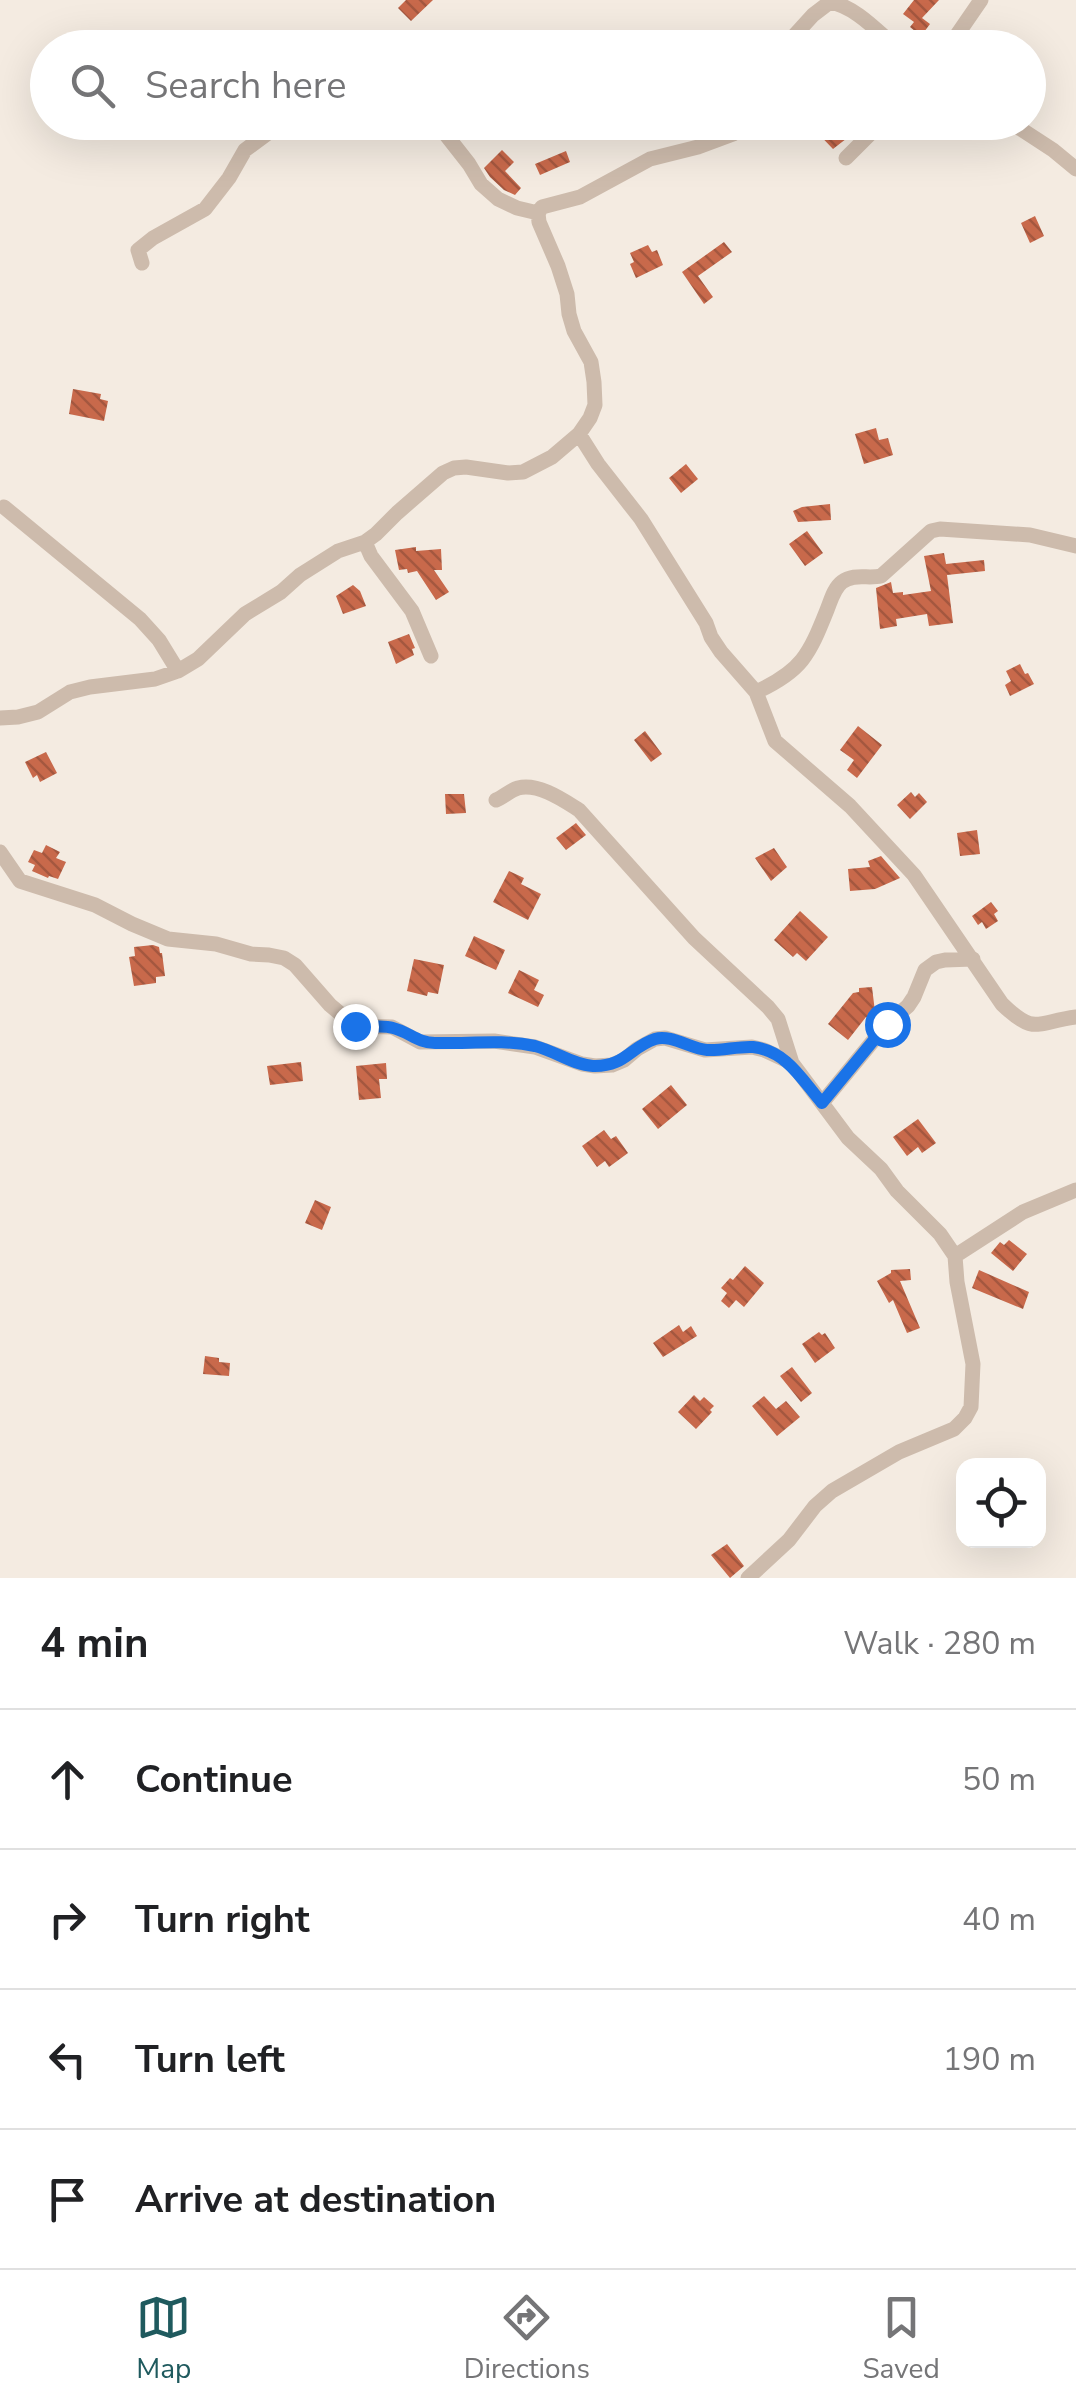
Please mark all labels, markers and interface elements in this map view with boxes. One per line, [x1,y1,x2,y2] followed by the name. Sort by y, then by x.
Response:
[30,30,1046,140] search box
[65,58,120,113] icon: search
[145,60,346,111] text: Search here
[865,1002,911,1048] route start
[333,1004,379,1050] route end
[956,1458,1046,1548] map controls
[956,1458,1046,1548] button: locate
[40,1615,149,1672] text: 4 min
[843,1622,1036,1665] text: Walk · 280 m
[40,1752,95,1807] icon: ahead
[135,1754,293,1805] text: Continue
[962,1758,1036,1801] text: 50 m
[40,1892,95,1947] icon: right
[135,1894,310,1945] text: Turn right
[962,1898,1036,1941] text: 40 m
[40,2032,95,2087] icon: left
[135,2034,285,2085] text: Turn left
[943,2038,1036,2081] text: 190 m
[40,2172,95,2227] icon: arrive
[135,2174,496,2225] text: Arrive at destination
[136,2290,191,2388] tab: Map
[464,2290,590,2388] tab: Directions
[862,2290,940,2388] tab: Saved

